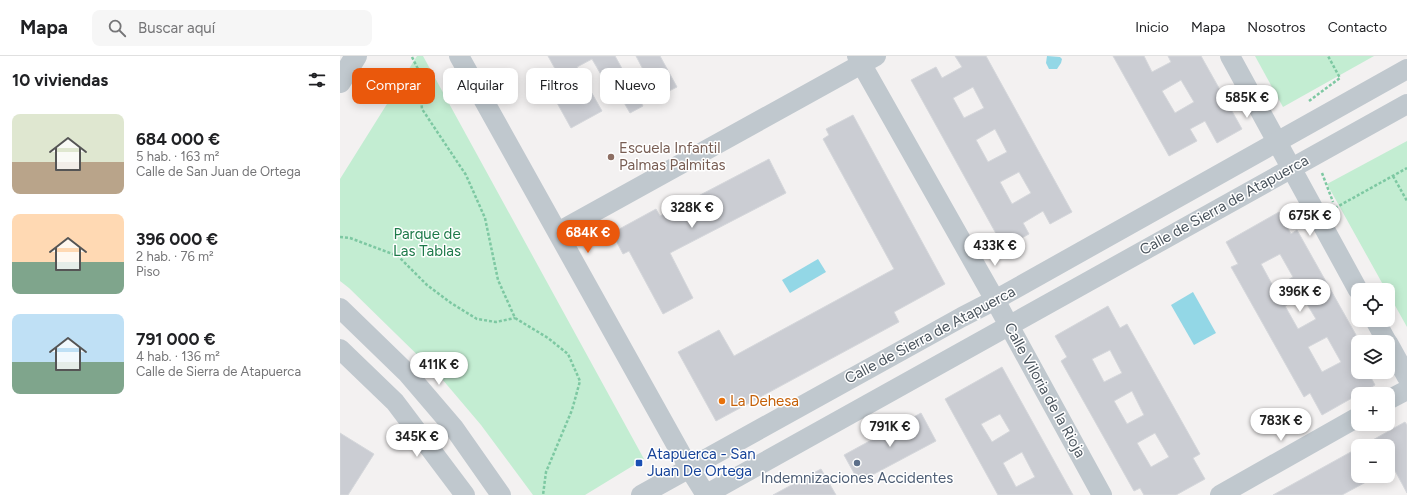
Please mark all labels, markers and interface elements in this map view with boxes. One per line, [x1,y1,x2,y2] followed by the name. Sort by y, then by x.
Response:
[92,10,372,46] search box
[20,16,68,39] text: Mapa
[106,17,128,39] icon: search
[138,19,215,37] text: Buscar aquí
[1135,19,1169,36] text: Inicio
[1191,19,1225,36] text: Mapa
[1247,19,1306,36] text: Nosotros
[1328,19,1387,36] text: Contacto
[352,68,435,104] chip: Comprar
[443,68,518,104] chip: Alquilar
[526,68,592,104] chip: Filtros
[600,68,670,104] chip: Nuevo
[306,69,328,91] icon: filters
[12,70,108,90] text: 10 viviendas
[1214,85,1280,119] pin: 585K €
[1225,90,1269,105] text: 585K €
[136,129,220,149] text: 684 000 €
[44,130,92,178] icon: home
[619,139,726,174] place label: Escuela Infantil Palmas Palmitas
[136,149,219,164] text: 5 hab. · 163 m²
[1136,151,1312,259] street label: Calle de Sierra de Atapuerca
[606,152,616,162] marker: Escuela Infantil Palmas Palmitas
[136,164,301,179] text: Calle de San Juan de Ortega
[659,195,725,229] pin: 328K €
[670,200,714,215] text: 328K €
[1277,203,1343,237] pin: 675K €
[1288,208,1332,223] text: 675K €
[555,220,621,254] pin: 684K €
[393,225,461,260] park label: Parque de Las Tablas
[566,225,610,240] text: 684K €
[136,229,218,249] text: 396 000 €
[44,230,92,278] icon: home
[962,233,1028,267] pin: 433K €
[973,238,1017,253] text: 433K €
[136,249,214,264] text: 2 hab. · 76 m²
[136,264,160,279] text: Piso
[1267,279,1333,313] pin: 396K €
[842,282,1018,388] street label: Calle de Sierra de Atapuerca
[1351,283,1395,483] map controls
[1351,283,1395,327] button: locate
[1278,284,1322,299] text: 396K €
[1000,319,1090,461] street label: Calle Viloria de la Rioja
[136,329,215,349] text: 791 000 €
[44,330,92,378] icon: home
[1351,335,1395,379] button: layers
[136,349,220,364] text: 4 hab. · 136 m²
[406,352,472,386] pin: 411K €
[419,357,459,372] text: 411K €
[136,364,301,379] text: Calle de Sierra de Atapuerca
[1351,387,1395,431] button: +
[730,392,799,410] place label: La Dehesa
[717,396,727,406] marker: La Dehesa
[1248,408,1314,442] pin: 783K €
[1259,413,1303,428] text: 783K €
[857,414,923,448] pin: 791K €
[869,419,911,434] text: 791K €
[384,424,450,458] pin: 345K €
[395,429,439,444] text: 345K €
[1351,439,1395,483] button: −
[647,445,756,480] place label: Atapuerca - San Juan De Ortega
[634,458,644,468] marker: Atapuerca - San Juan De Ortega
[852,458,862,468] marker: Indemnizaciones Accidentes
[761,469,953,487] place label: Indemnizaciones Accidentes

